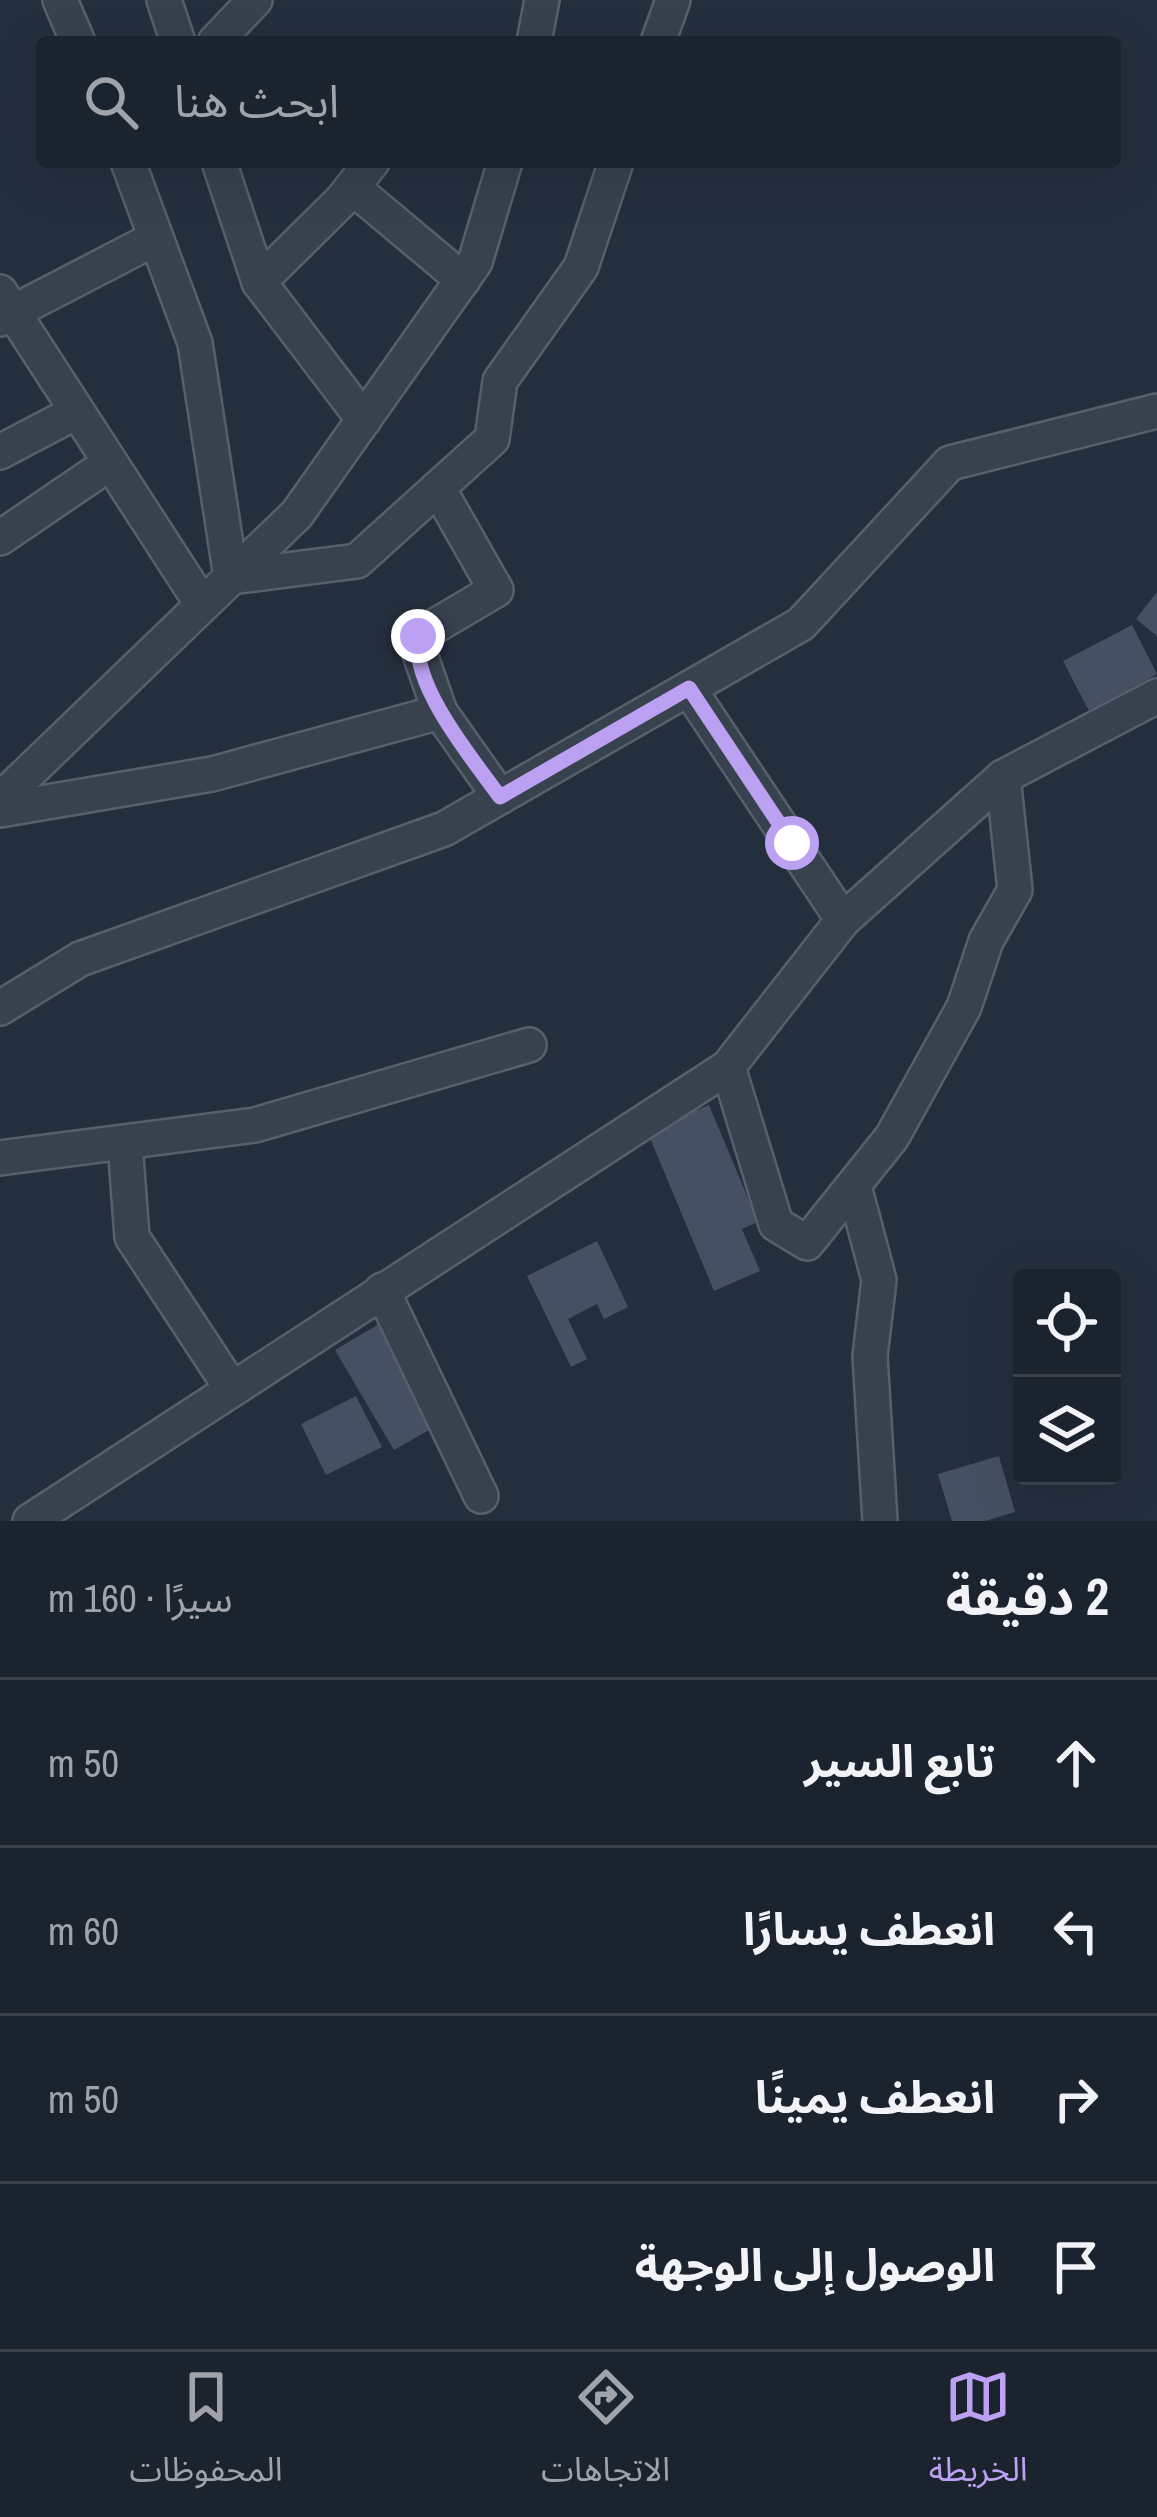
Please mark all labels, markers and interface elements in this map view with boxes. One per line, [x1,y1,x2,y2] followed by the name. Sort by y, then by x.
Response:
[36,36,1121,168] search box
[78,69,144,135] icon: search
[174,70,339,131] text: ابحث هنا
[391,609,445,663] route end
[765,816,819,870] route start
[1013,1269,1121,1485] map controls
[1013,1269,1121,1377] button: locate
[1013,1377,1121,1485] button: layers
[946,1562,1109,1631] text: 2 دقيقة
[48,1572,232,1624] text: سيرًا · 160 m
[804,1730,995,1791] text: تابع السير
[1043,1730,1109,1796] icon: ahead
[48,1737,119,1789] text: 50 m
[743,1898,995,1959] text: انعطف يسارًا
[1043,1898,1109,1964] icon: left
[48,1905,119,1957] text: 60 m
[755,2066,995,2127] text: انعطف يمينًا
[1043,2066,1109,2132] icon: right
[48,2073,119,2125] text: 50 m
[635,2234,995,2295] text: الوصول إلى الوجهة
[1043,2234,1109,2300] icon: arrive
[129,2364,283,2505] tab: المحفوظات
[541,2364,670,2505] tab: الاتجاهات
[929,2364,1028,2505] tab: الخريطة

